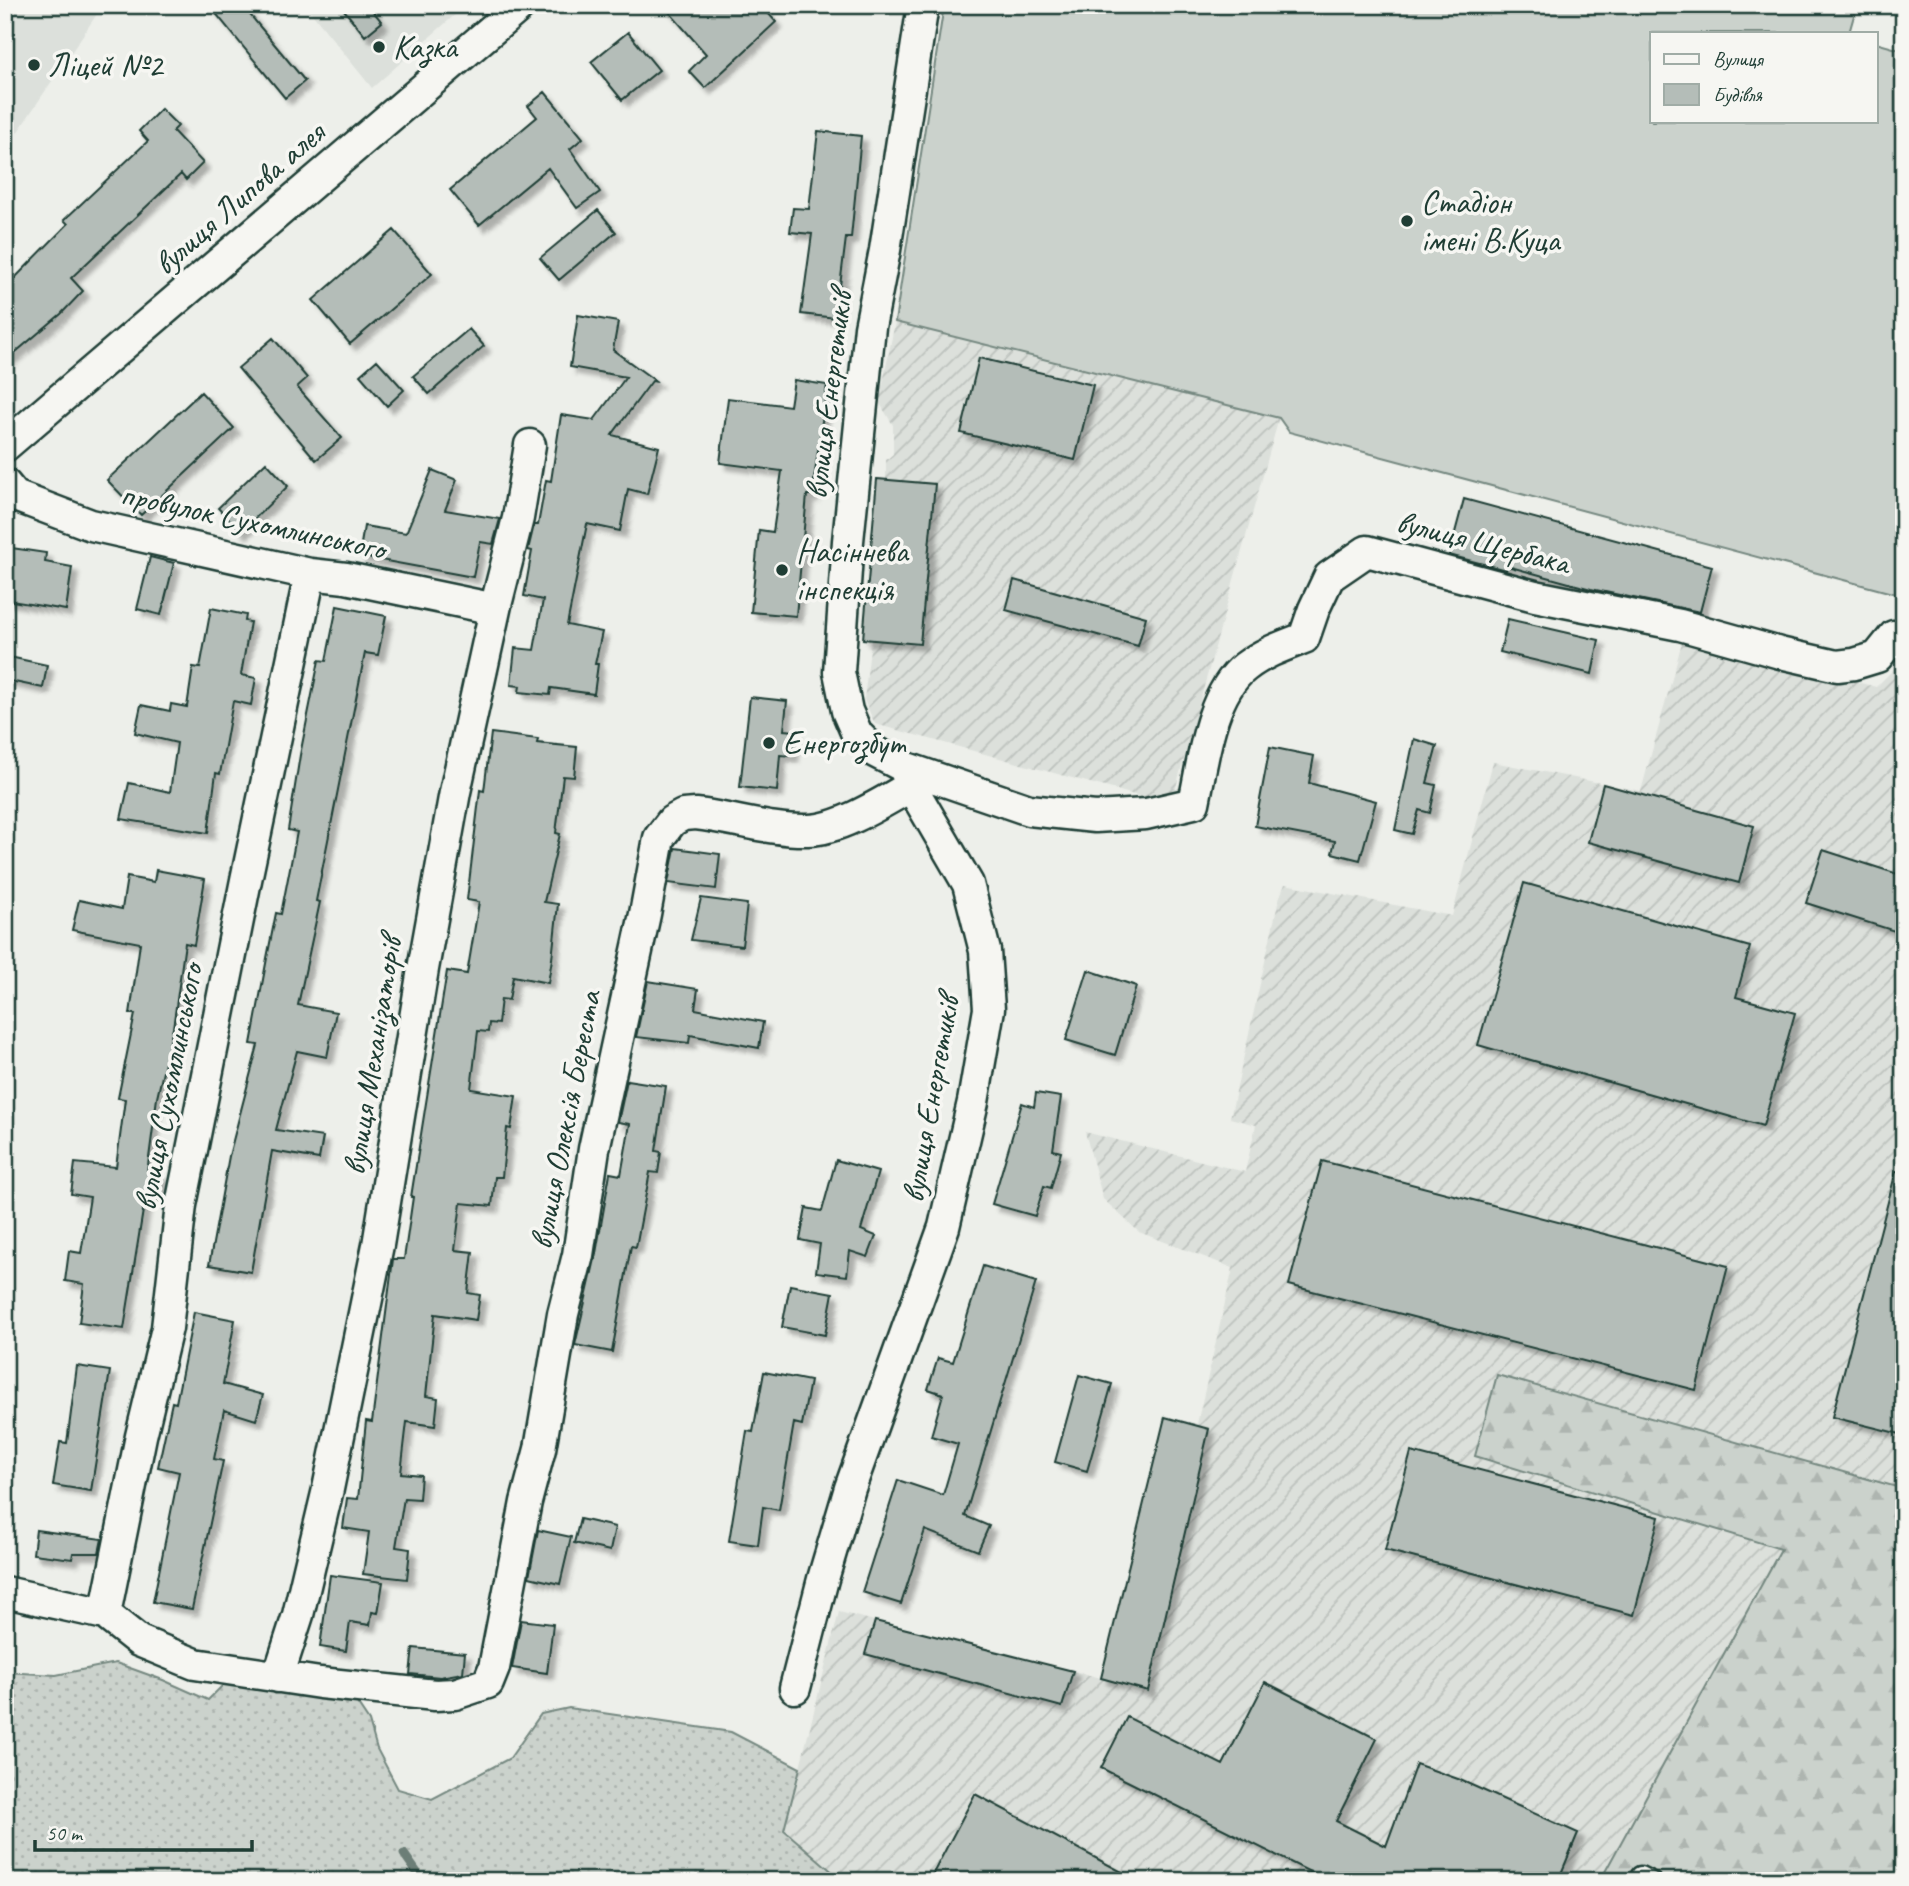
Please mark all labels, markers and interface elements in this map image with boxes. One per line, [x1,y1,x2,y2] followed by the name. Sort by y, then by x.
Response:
[393,26,459,68] place label: Казка
[1650,32,1878,122] legend
[371,39,387,55] marker: Казка
[48,44,165,86] place label: Ліцей №2
[1713,46,1764,72] text: Вулиця
[26,57,42,73] marker: Ліцей №2
[1713,82,1763,108] text: Будівля
[145,110,335,284] street label: вулиця Липова алея
[1421,181,1561,261] place label: Стадіон імені В.Куца
[1399,213,1415,229] marker: Стадіон імені В.Куца
[794,281,863,501] street label: вулиця Енергетиків
[117,472,392,570] street label: провулок Сухомлинського
[1392,500,1576,584] street label: вулиця Щербака
[796,530,910,610] place label: Насіннева інспекція
[774,562,790,578] marker: Насіннева інспекція
[783,722,907,764] place label: Енергозбут
[761,735,777,751] marker: Енергозбут
[332,926,413,1178] street label: вулиця Механізаторів
[124,957,213,1214] street label: вулиця Сухомлинського
[519,985,611,1253] street label: вулиця Олексія Береста
[891,985,970,1205] street label: вулиця Енергетиків
[35,1809,252,1853] scale bar
[46,1820,84,1846] text: 50 m

